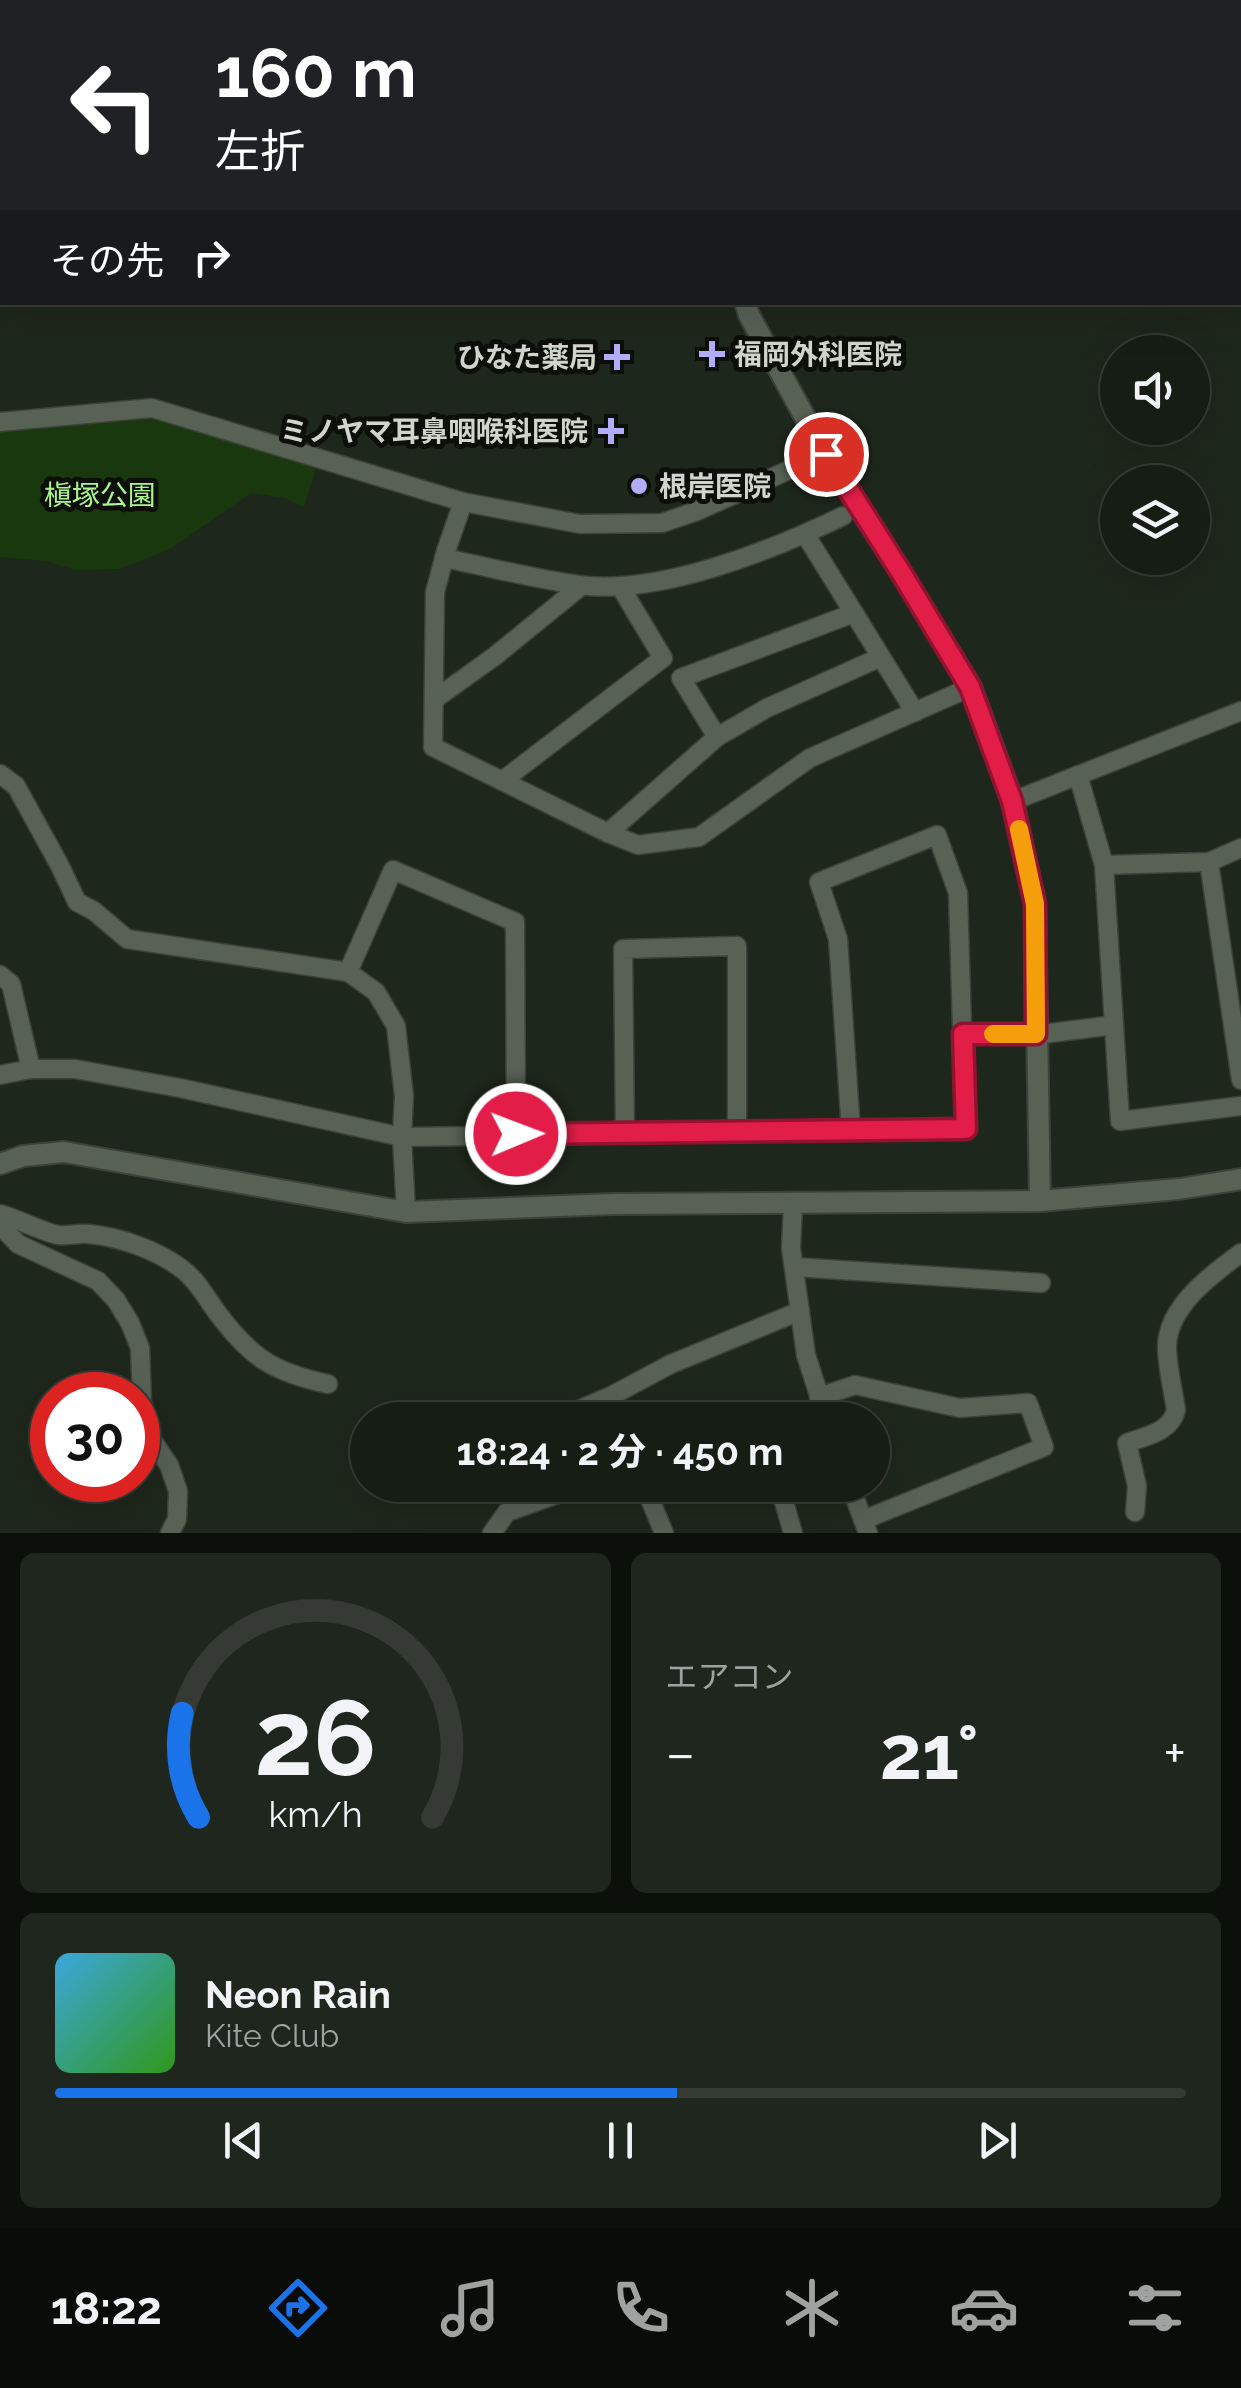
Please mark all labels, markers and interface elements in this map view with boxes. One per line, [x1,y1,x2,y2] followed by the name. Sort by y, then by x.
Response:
[215,31,417,113] text: 160 m
[50,40,180,170] icon: left
[215,125,305,178] text: 左折
[184,230,239,285] icon: right
[50,238,164,283] text: その先
[1100,335,1210,575] map controls
[1100,335,1210,445] button: sound
[734,338,902,371] place label: 福岡外科医院
[457,341,597,374] place label: ひなた薬局
[699,341,725,367] marker: 福岡外科医院
[606,346,628,368] marker: ひなた薬局
[784,412,869,497] pin
[280,415,588,448] place label: ミノヤマ耳鼻咽喉科医院
[598,418,624,444] marker: ミノヤマ耳鼻咽喉科医院
[799,427,854,482] icon: arrive
[1100,465,1210,575] button: layers
[659,470,771,503] place label: 根岸医院
[628,475,650,497] marker: 根岸医院
[44,479,156,512] park label: 槇塚公園
[464,1082,568,1186] position arrow
[30,1372,160,1502] speed limit sign: 30
[457,1429,783,1474] text: 18:24 · 2 分 · 450 m
[666,1658,794,1695] text: エアコン
[254,1677,376,1799] text: 26
[880,1708,979,1797] text: 21°
[666,1721,695,1786] text: −
[1163,1721,1186,1786] text: +
[268,1793,362,1835] text: km/h
[205,1972,391,2017] text: Neon Rain
[205,2017,339,2054] text: Kite Club
[216,2113,271,2168] icon: previous
[593,2113,648,2168] icon: pause
[970,2113,1025,2168] icon: next
[263,2273,333,2343] icon: directions
[435,2273,505,2343] icon: music
[606,2273,676,2343] icon: phone
[777,2273,847,2343] icon: climate
[949,2273,1019,2343] icon: car
[1120,2273,1190,2343] icon: filters
[51,2282,162,2335] text: 18:22

